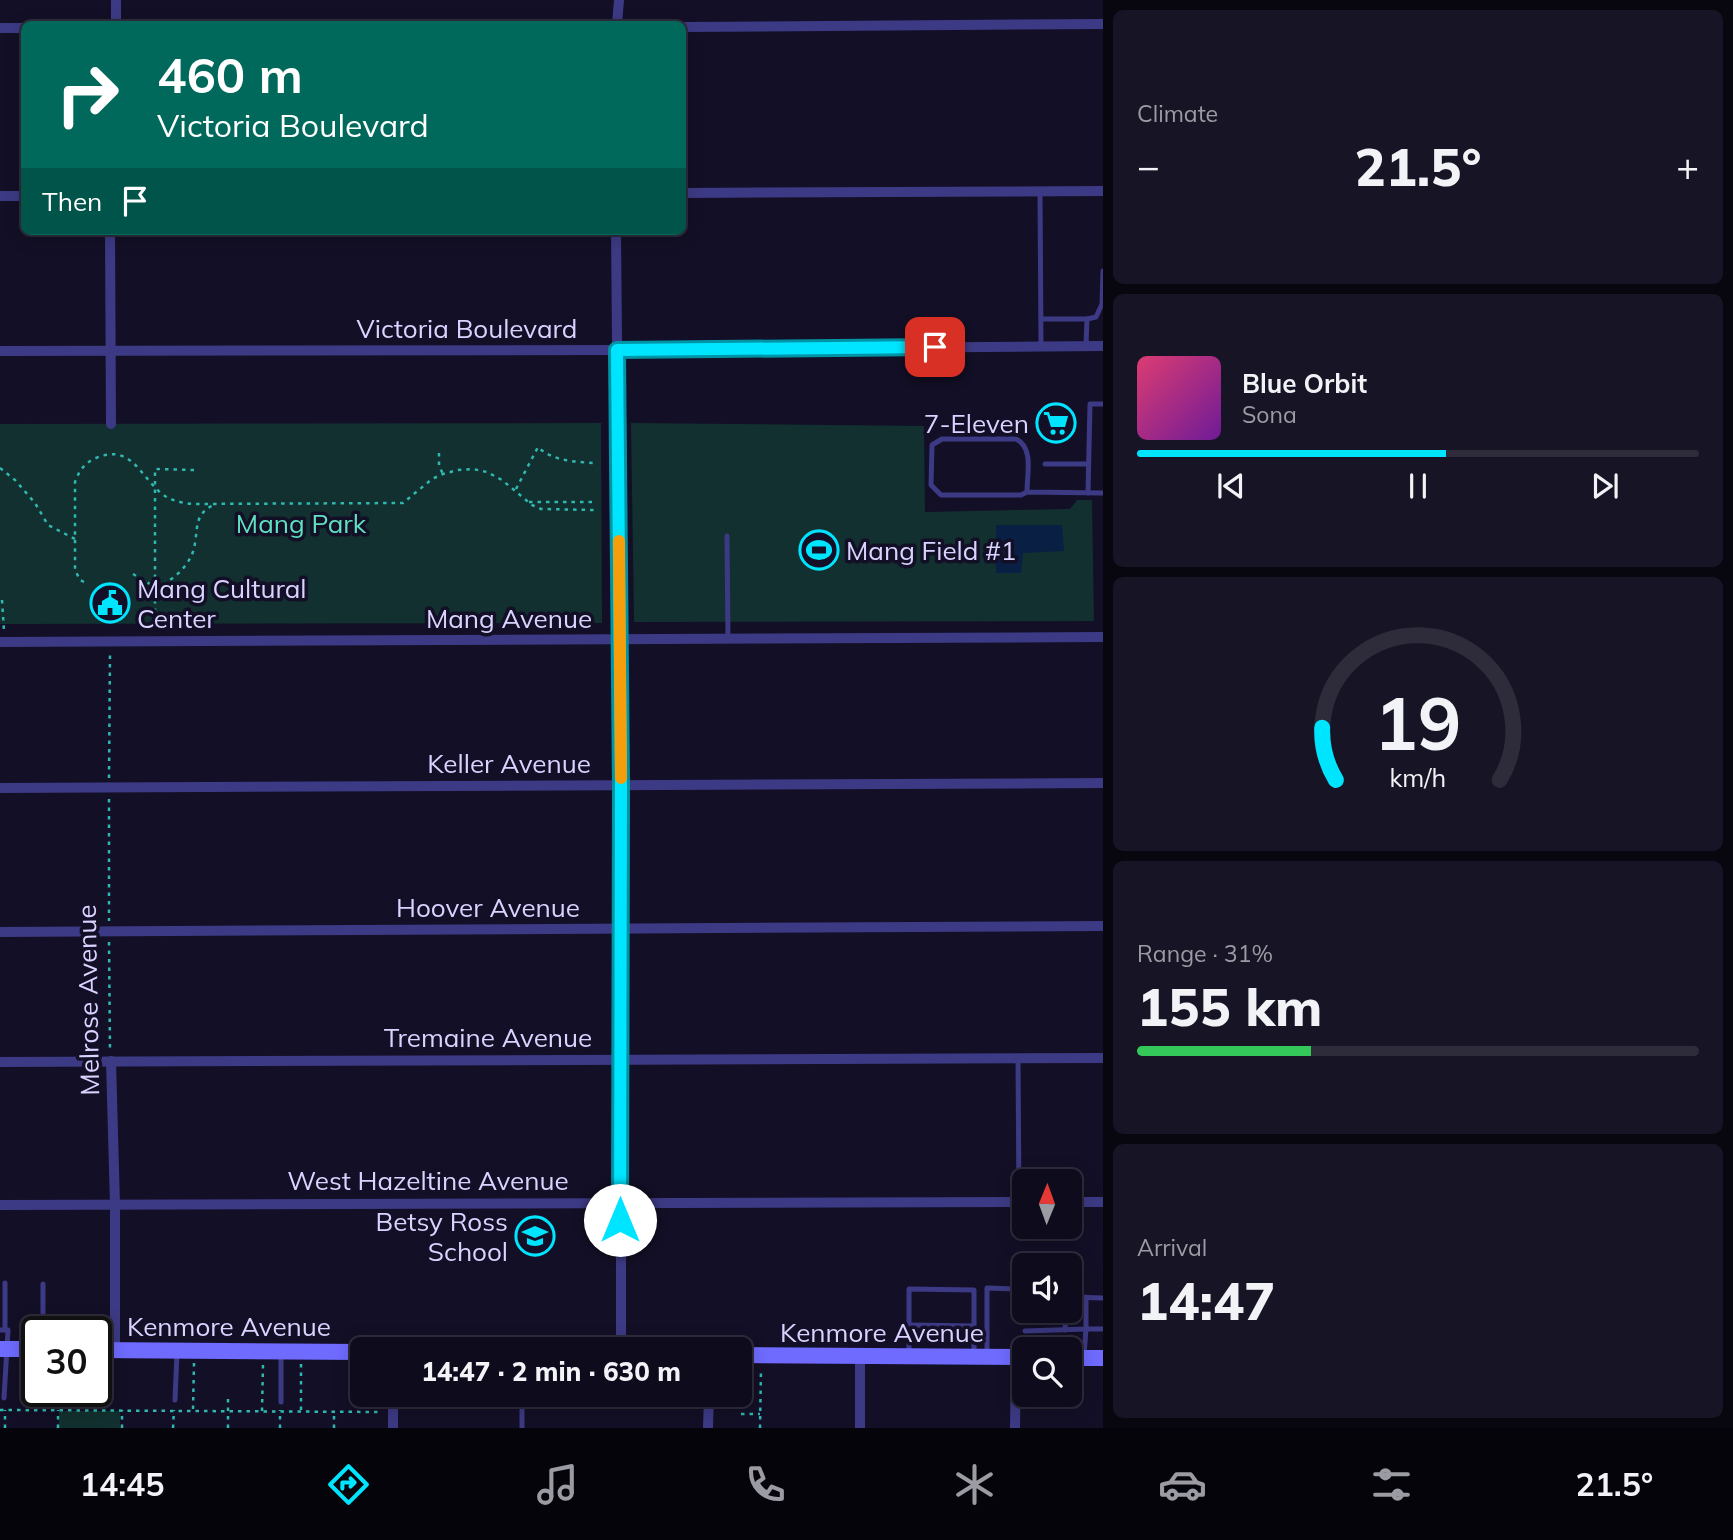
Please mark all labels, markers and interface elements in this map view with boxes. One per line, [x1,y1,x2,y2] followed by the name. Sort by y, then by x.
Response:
[157,44,303,105] text: 460 m
[42,49,133,140] icon: right
[1137,99,1218,128] text: Climate
[157,105,429,145] text: Victoria Boulevard
[1354,134,1482,199] text: 21.5°
[1137,142,1160,190] text: −
[1676,142,1699,190] text: +
[116,182,154,220] icon: arrive
[42,185,102,218] text: Then
[357,312,577,345] street label: Victoria Boulevard
[905,317,965,377] pin
[916,328,954,366] icon: arrive
[1242,367,1367,400] text: Blue Orbit
[1242,400,1297,429] text: Sona
[1035,402,1077,444] supermarket icon: 7-Eleven
[924,407,1029,440] place label: 7-Eleven
[1212,467,1250,505] icon: previous
[1399,467,1437,505] icon: pause
[1586,467,1624,505] icon: next
[236,507,367,540] park label: Mang Park
[798,529,840,571] sports icon: Mang Field #1
[846,534,1016,567] place label: Mang Field #1
[137,572,306,635] place label: Mang Cultural Center
[89,582,131,624] public building icon: Mang Cultural Center
[426,602,592,635] street label: Mang Avenue
[1374,677,1462,768] text: 19
[427,747,591,780] street label: Keller Avenue
[1390,762,1446,793] text: km/h
[396,891,580,924] street label: Hoover Avenue
[70,904,106,1096] street label: Melrose Avenue
[1137,939,1273,968] text: Range · 31%
[1137,974,1322,1039] text: 155 km
[384,1021,592,1054] street label: Tremaine Avenue
[287,1164,569,1197] street label: West Hazeltine Avenue
[1012,1169,1082,1239] north arrow
[1012,1169,1082,1407] map controls
[583,1183,657,1257] position arrow
[376,1205,508,1268] place label: Betsy Ross School
[514,1215,556,1257] school or university icon: Betsy Ross School
[1137,1233,1207,1262] text: Arrival
[1012,1253,1082,1323] button: sound
[1137,1268,1275,1333] text: 14:47
[127,1310,331,1343] street label: Kenmore Avenue
[21,1316,112,1407] speed limit sign: 30
[780,1316,984,1349] street label: Kenmore Avenue
[1012,1337,1082,1407] button: search
[421,1355,681,1388] text: 14:47 · 2 min · 630 m
[324,1460,373,1509] icon: directions
[533,1460,582,1509] icon: music
[741,1460,790,1509] icon: phone
[950,1460,999,1509] icon: climate
[1158,1460,1207,1509] icon: car
[1367,1460,1416,1509] icon: filters
[80,1464,165,1504] text: 14:45
[1575,1464,1653,1504] text: 21.5°

